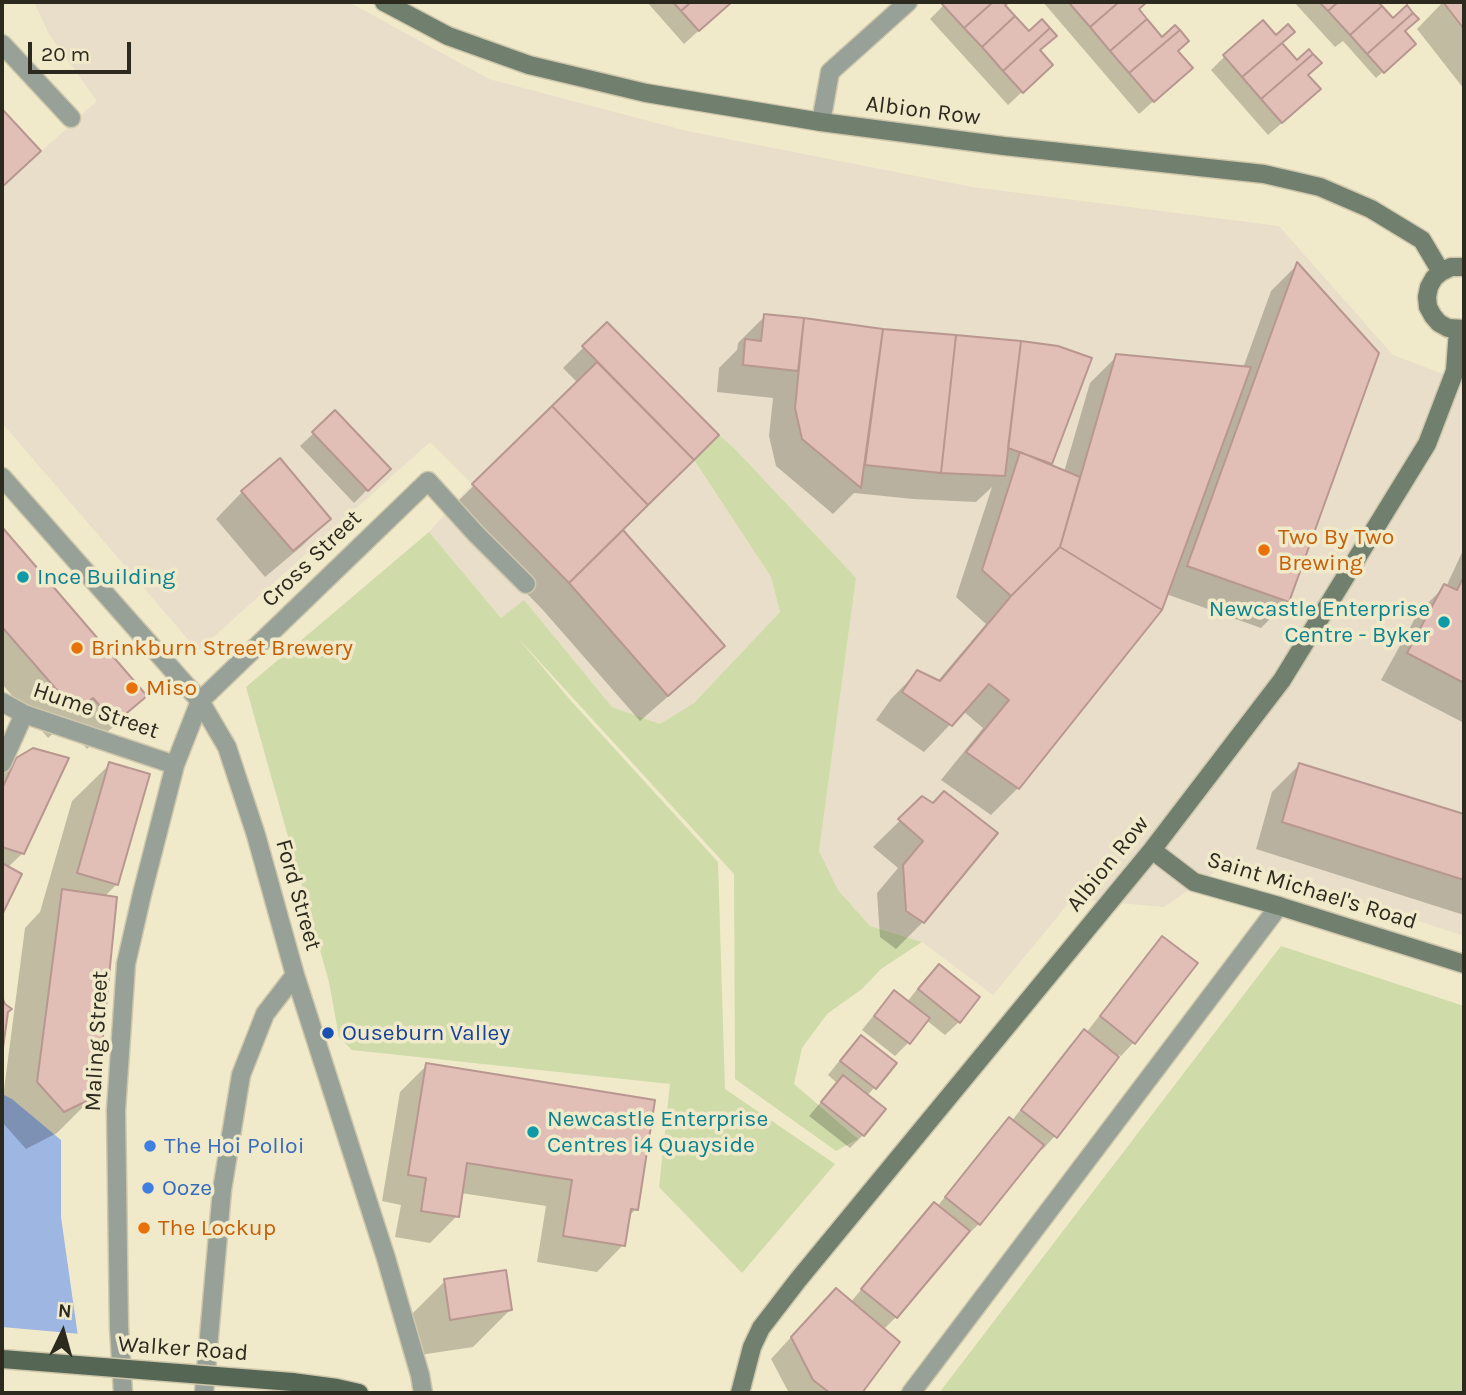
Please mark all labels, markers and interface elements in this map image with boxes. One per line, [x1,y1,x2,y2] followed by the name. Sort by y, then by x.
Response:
[32,28,135,72] scale bar
[41,42,90,66] text: 20 m
[864,90,982,132] street label: Albion Row
[256,505,368,613] street label: Cross Street
[1278,523,1394,577] place label: Two By Two Brewing
[1256,542,1272,558] marker: Two By Two Brewing
[37,563,175,591] place label: Ince Building
[15,569,31,585] marker: Ince Building
[1209,595,1430,649] place label: Newcastle Enterprise Centre - Byker
[1436,614,1452,630] marker: Newcastle Enterprise Centre - Byker
[91,634,353,662] place label: Brinkburn Street Brewery
[69,640,85,656] marker: Brinkburn Street Brewery
[146,674,197,702] place label: Miso
[29,677,163,745] street label: Hume Street
[124,680,140,696] marker: Miso
[1061,810,1155,918] street label: Albion Row
[269,836,327,954] street label: Ford Street
[1204,846,1420,936] street label: Saint Michael's Road
[80,970,114,1112] street label: Maling Street
[342,1019,510,1047] place label: Ouseburn Valley
[320,1025,336,1041] marker: Ouseburn Valley
[547,1105,768,1159] place label: Newcastle Enterprise Centres i4 Quayside
[525,1124,541,1140] marker: Newcastle Enterprise Centres i4 Quayside
[164,1132,305,1160] place label: The Hoi Polloi
[142,1138,158,1154] marker: The Hoi Polloi
[162,1174,212,1202] place label: Ooze
[140,1180,156,1196] marker: Ooze
[158,1214,276,1242] place label: The Lockup
[136,1220,152,1236] marker: The Lockup
[28,1297,98,1367] north arrow
[57,1300,73,1323] text: N
[117,1331,249,1367] street label: Walker Road

